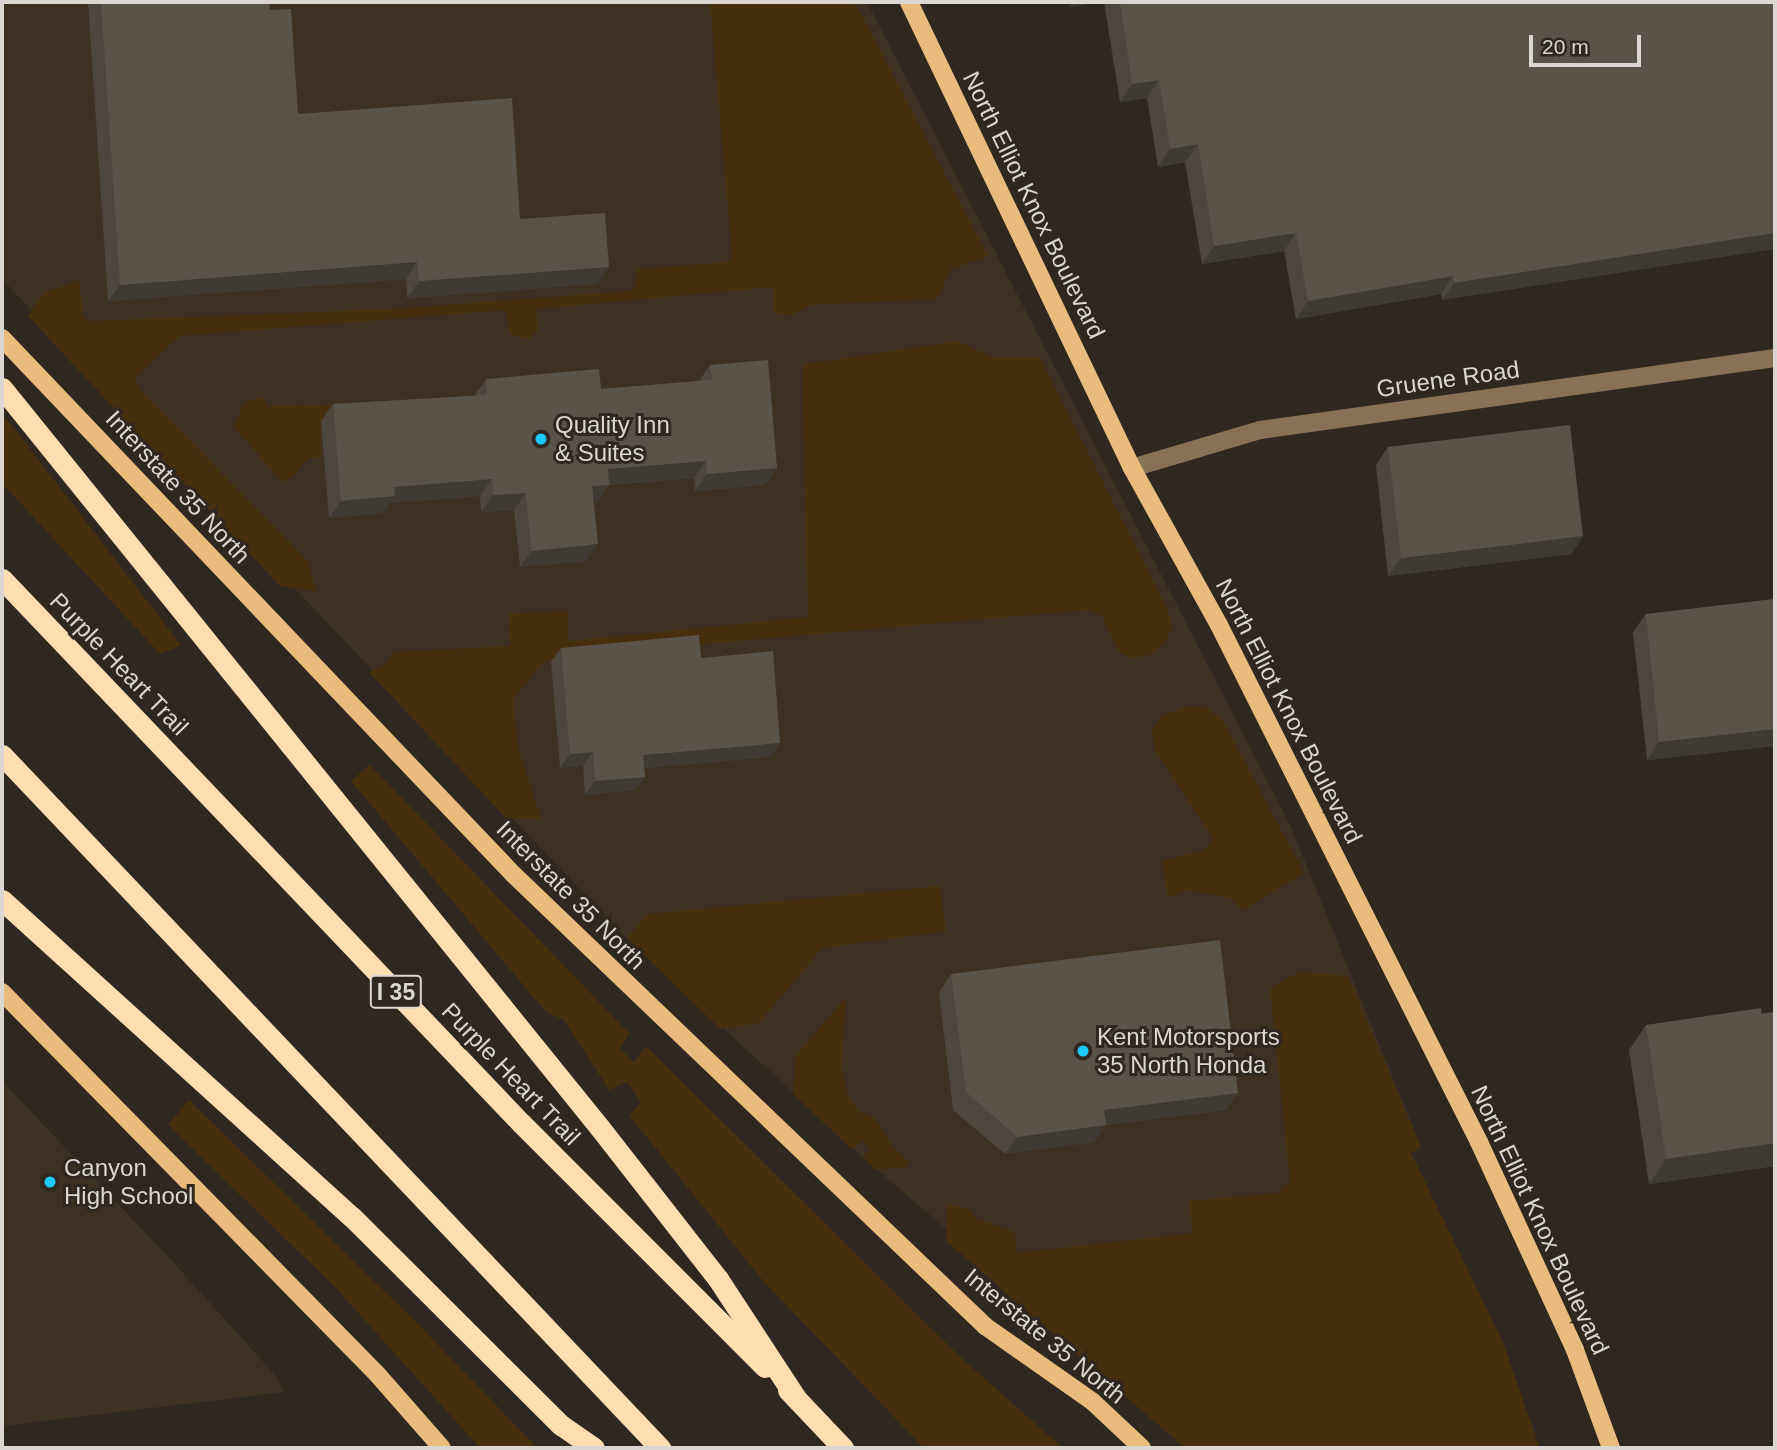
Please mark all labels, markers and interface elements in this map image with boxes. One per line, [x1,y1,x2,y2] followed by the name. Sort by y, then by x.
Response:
[1532,21,1644,65] scale bar
[1542,35,1589,58] text: 20 m
[957,67,1111,343] street label: North Elliot Knox Boulevard
[1375,355,1521,403] street label: Gruene Road
[100,404,256,570] street label: Interstate 35 North
[555,411,670,467] place label: Quality Inn & Suites
[533,431,549,447] marker: Quality Inn & Suites
[1210,574,1368,848] street label: North Elliot Knox Boulevard
[44,587,194,741] street label: Purple Heart Trail
[491,815,651,975] street label: Interstate 35 North
[370,973,422,1012] road number: I 35
[436,997,586,1151] street label: Purple Heart Trail
[1097,1023,1280,1079] place label: Kent Motorsports 35 North Honda
[1075,1043,1091,1059] marker: Kent Motorsports 35 North Honda
[1465,1081,1615,1359] street label: North Elliot Knox Boulevard
[64,1154,193,1210] place label: Canyon High School
[42,1174,58,1190] marker: Canyon High School
[959,1262,1131,1410] street label: Interstate 35 North

